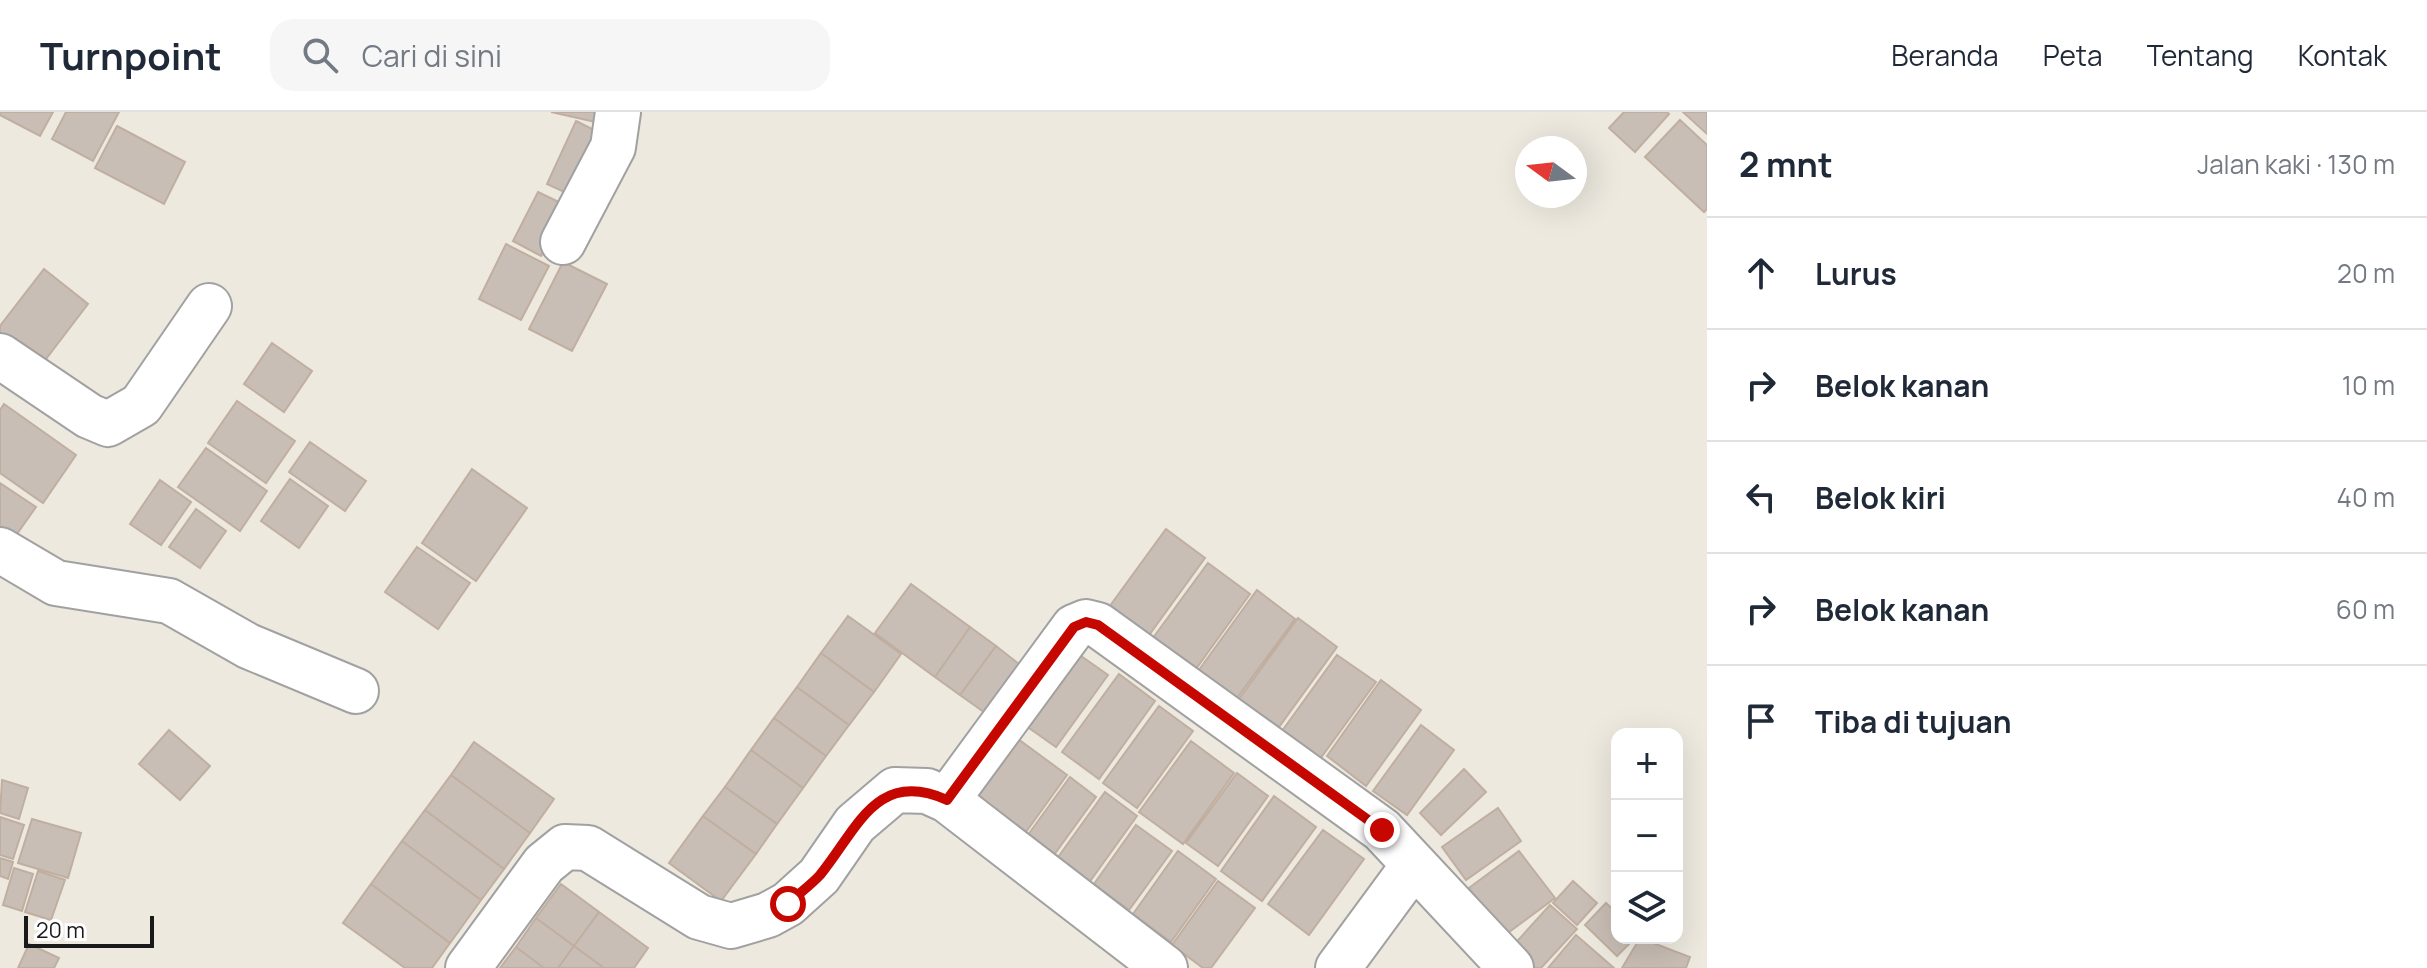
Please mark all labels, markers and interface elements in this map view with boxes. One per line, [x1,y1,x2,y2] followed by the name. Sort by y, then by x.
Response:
[270,19,830,91] search box
[40,29,222,81] text: Turnpoint
[298,33,342,77] icon: search
[362,35,502,76] text: Cari di sini
[1891,36,1999,74] text: Beranda
[2043,36,2103,74] text: Peta
[2147,36,2254,74] text: Tentang
[2298,36,2387,74] text: Kontak
[1515,136,1587,208] north arrow
[1739,141,1833,187] text: 2 mnt
[2197,146,2395,182] text: Jalan kaki · 130 m
[1739,251,1783,295] icon: ahead
[1815,253,1897,294] text: Lurus
[2337,255,2395,291] text: 20 m
[1739,363,1783,407] icon: right
[1815,365,1989,406] text: Belok kanan
[2342,367,2395,403] text: 10 m
[1739,475,1783,519] icon: left
[1815,477,1946,518] text: Belok kiri
[2337,479,2395,515] text: 40 m
[1739,587,1783,631] icon: right
[1815,589,1989,630] text: Belok kanan
[2336,591,2395,627] text: 60 m
[1739,699,1783,743] icon: arrive
[1815,701,2012,742] text: Tiba di tujuan
[1611,728,1683,944] map controls
[1611,728,1683,800] button: +
[1611,800,1683,872] button: −
[1364,812,1400,848] route end
[1611,872,1683,944] button: layers
[770,886,806,922] route start
[24,912,154,948] scale bar
[36,915,85,945] text: 20 m

